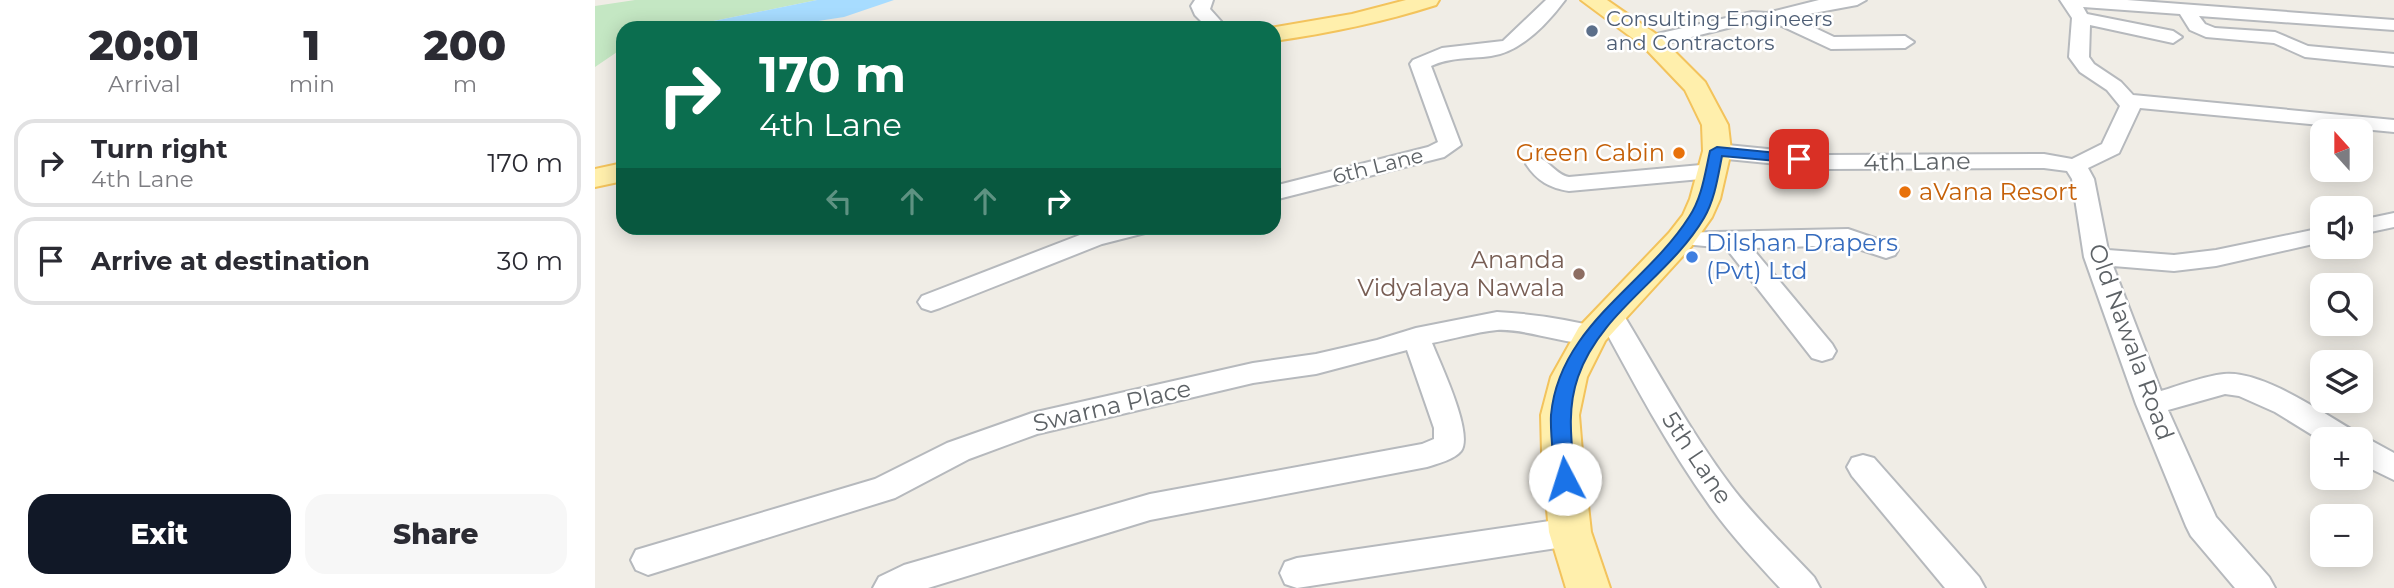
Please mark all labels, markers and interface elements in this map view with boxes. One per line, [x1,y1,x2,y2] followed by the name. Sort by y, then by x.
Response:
[1606,6,1832,55] place label: Consulting Engineers and Contractors
[89,19,200,71] text: 20:01
[303,19,320,71] text: 1
[424,19,506,71] text: 200
[1584,23,1600,39] marker: Consulting Engineers and Contractors
[759,45,906,104] text: 170 m
[644,49,735,140] icon: right
[108,70,181,98] text: Arrival
[289,70,335,98] text: min
[453,70,477,98] text: m
[759,105,902,144] text: 4th Lane
[2310,119,2373,182] north arrow
[2310,119,2373,567] map controls
[1769,129,1829,189] pin
[91,133,227,165] text: Turn right
[1516,138,1665,167] place label: Green Cabin
[1780,140,1818,178] icon: arrive
[1330,142,1426,189] street label: 6th Lane
[32,144,70,182] icon: right
[1671,145,1687,161] marker: Green Cabin
[1863,146,1971,177] street label: 4th Lane
[487,147,563,179] text: 170 m
[91,165,194,193] text: 4th Lane
[1919,177,2078,206] place label: aVana Resort
[820,182,858,220] icon: left
[893,182,931,220] icon: ahead
[966,182,1004,220] icon: ahead
[1039,182,1077,220] icon: right
[1897,184,1913,200] marker: aVana Resort
[2310,196,2373,259] button: sound
[1706,228,1898,285] place label: Dilshan Drapers (Pvt) Ltd
[2082,240,2180,444] street label: Old Nawala Road
[32,242,70,280] icon: arrive
[91,245,370,277] text: Arrive at destination
[497,245,563,277] text: 30 m
[1357,245,1565,302] place label: Ananda Vidyalaya Nawala
[1684,249,1700,265] marker: Dilshan Drapers (Pvt) Ltd
[1571,266,1587,282] marker: Ananda Vidyalaya Nawala
[2310,273,2373,336] button: search
[2310,350,2373,413] button: layers
[1030,373,1194,438] street label: Swarna Place
[1656,406,1739,509] street label: 5th Lane
[2310,427,2373,490] button: +
[1528,442,1602,516] position arrow
[28,494,291,574] button: Exit
[305,494,567,574] button: Share
[2310,504,2373,567] button: −

